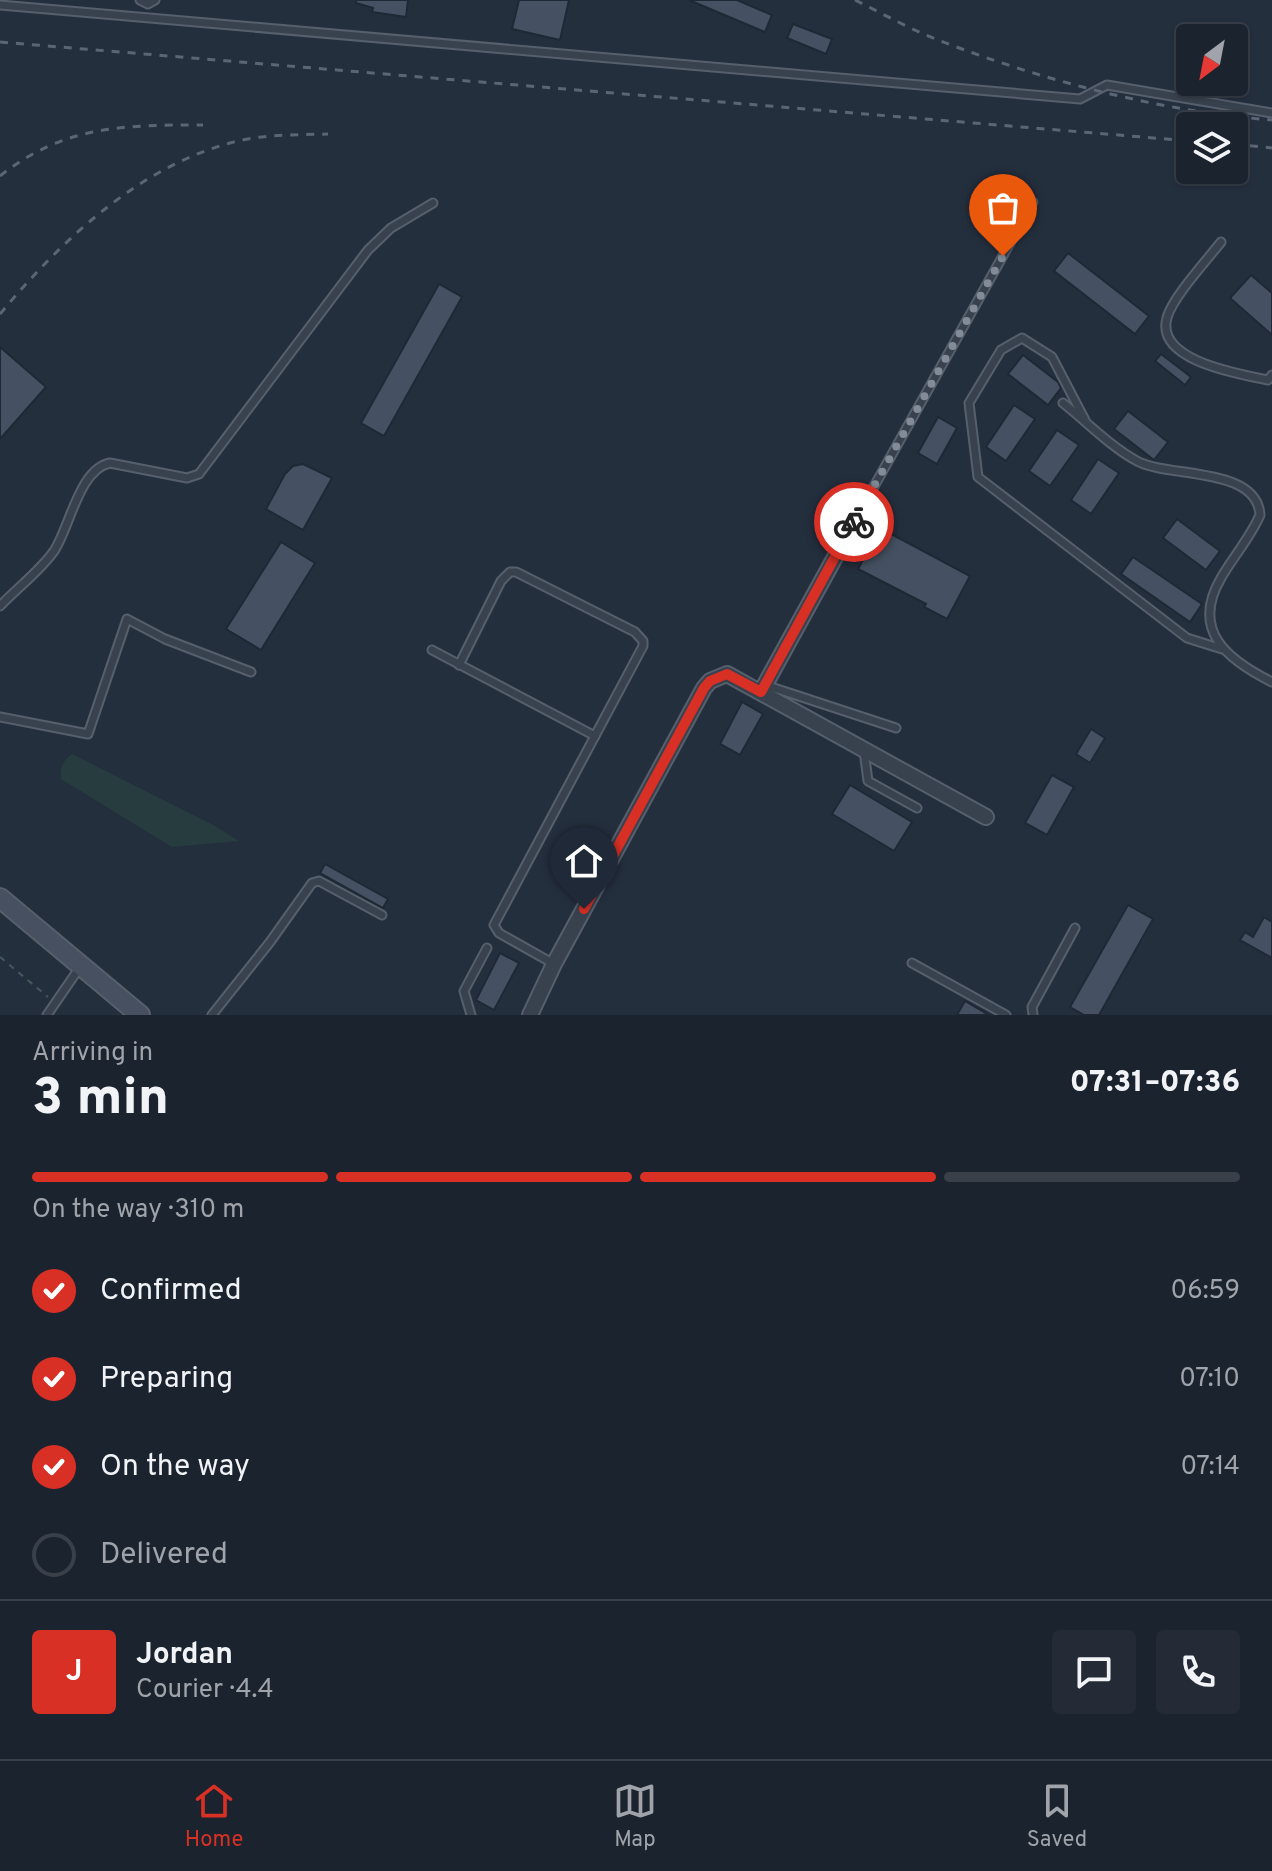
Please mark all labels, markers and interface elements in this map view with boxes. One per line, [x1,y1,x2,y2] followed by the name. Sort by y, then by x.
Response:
[1176,24,1248,96] north arrow
[1176,24,1248,184] map controls
[1176,112,1248,184] button: layers
[969,174,1037,256] pin
[981,186,1025,230] icon: bag
[814,482,894,562] courier
[832,500,876,544] icon: bike
[550,827,618,909] pin
[562,839,606,883] icon: home
[32,1037,153,1070] text: Arriving in
[1070,1065,1240,1102] text: 07:31–07:36
[32,1067,169,1133] text: 3 min
[32,1194,244,1227] text: On the way · 310 m
[32,1269,76,1313] icon: check
[100,1273,242,1310] text: Confirmed
[1171,1275,1240,1308] text: 06:59
[32,1357,76,1401] icon: check
[100,1361,233,1398] text: Preparing
[1179,1363,1240,1396] text: 07:10
[32,1445,76,1489] icon: check
[100,1449,250,1486] text: On the way
[1180,1451,1240,1484] text: 07:14
[100,1537,228,1574] text: Delivered
[1052,1630,1136,1714] button: chat
[1156,1630,1240,1714] button: phone
[136,1637,233,1674] text: Jordan
[66,1654,82,1691] text: J
[136,1674,274,1707] text: Courier · 4.4
[185,1779,243,1854] tab: Home
[613,1779,657,1854] tab: Map
[1027,1779,1087,1854] tab: Saved

